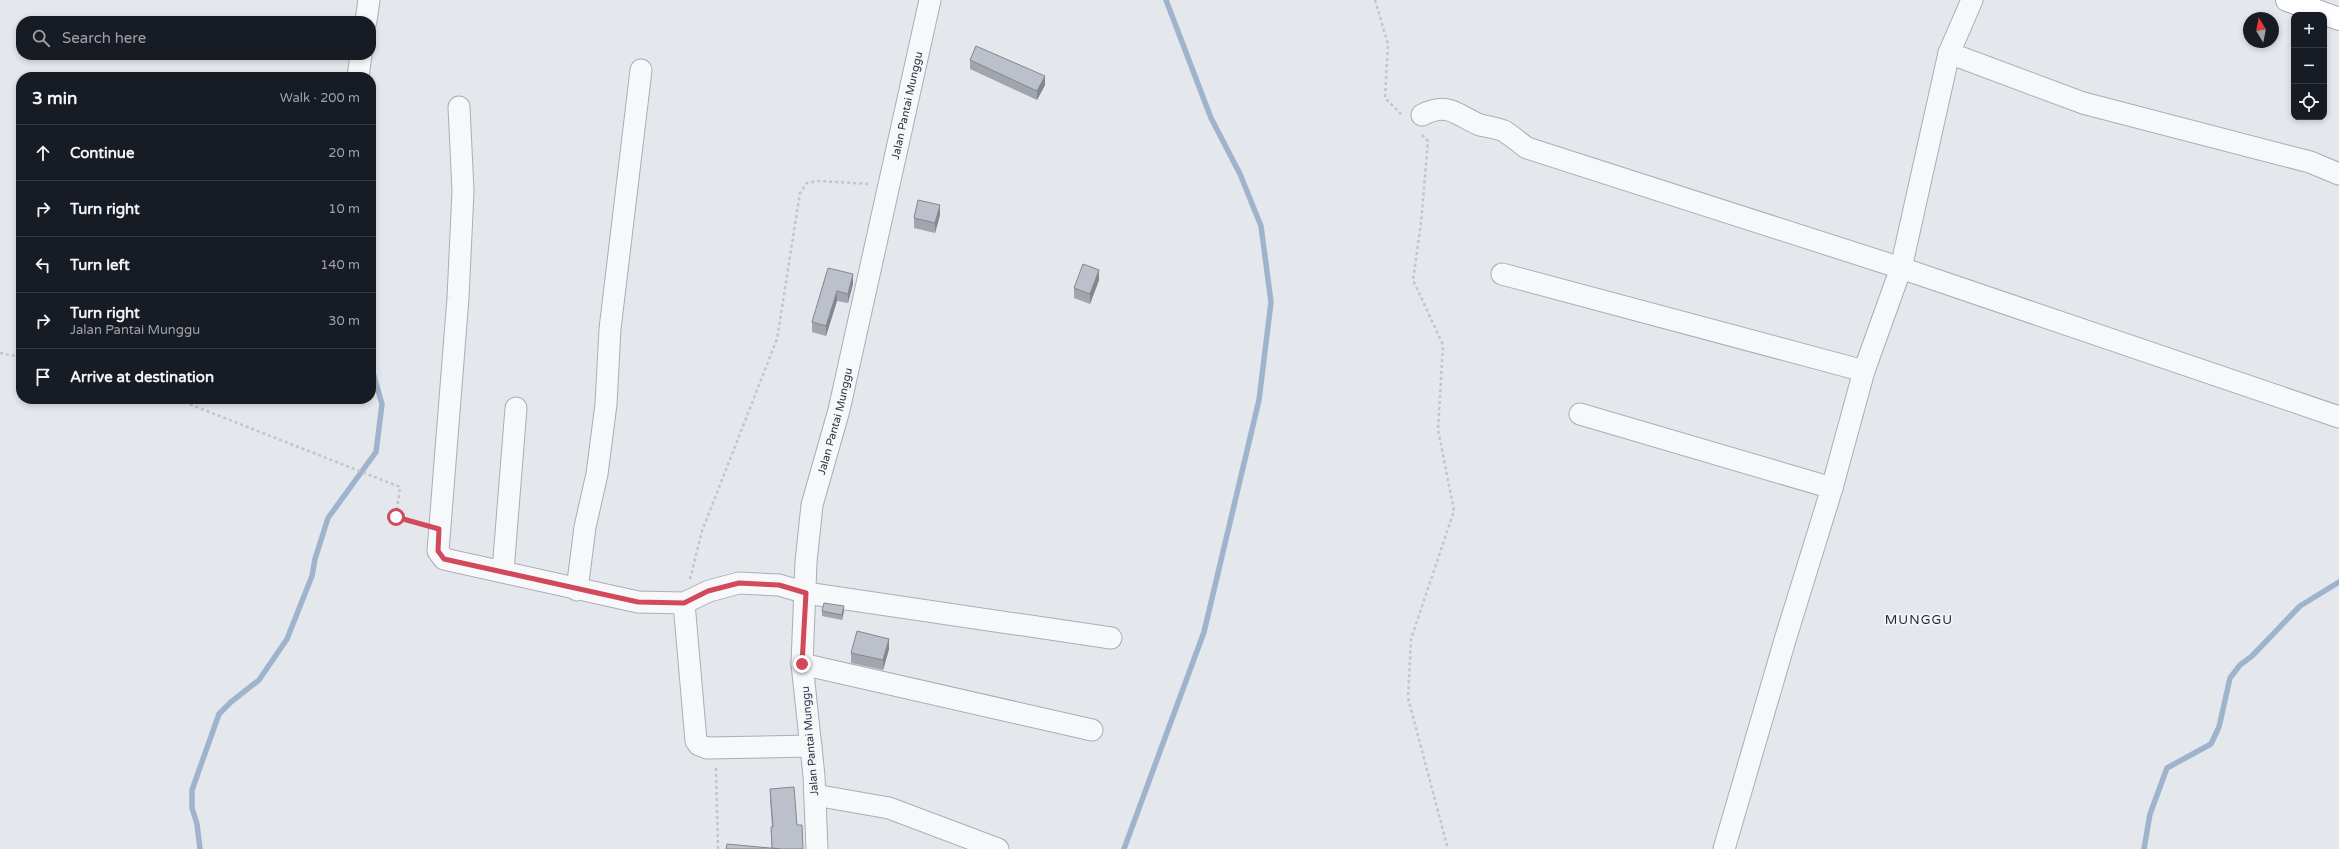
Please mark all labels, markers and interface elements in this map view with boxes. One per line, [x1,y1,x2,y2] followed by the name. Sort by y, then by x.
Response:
[2243,12,2279,48] north arrow
[2291,12,2327,120] map controls
[2291,12,2327,48] button: +
[16,16,376,60] search box
[30,27,52,49] icon: search
[62,29,146,47] text: Search here
[2291,48,2327,84] button: −
[888,50,925,160] street label: Jalan Pantai Munggu
[2291,84,2327,120] button: locate
[32,88,77,109] text: 3 min
[280,90,360,106] text: Walk · 200 m
[32,142,54,164] icon: ahead
[70,144,134,162] text: Continue
[328,145,360,161] text: 20 m
[32,198,54,220] icon: right
[70,200,140,218] text: Turn right
[328,201,360,217] text: 10 m
[32,254,54,276] icon: left
[70,256,130,274] text: Turn left
[320,257,360,273] text: 140 m
[70,304,140,322] text: Turn right
[32,310,54,332] icon: right
[328,313,360,329] text: 30 m
[70,322,200,338] text: Jalan Pantai Munggu
[32,366,54,388] icon: arrive
[814,366,855,476] street label: Jalan Pantai Munggu
[70,368,214,386] text: Arrive at destination
[387,508,405,526] route start
[1885,612,1953,628] district label: MUNGGU
[793,655,811,673] route end
[799,686,821,796] street label: Jalan Pantai Munggu

